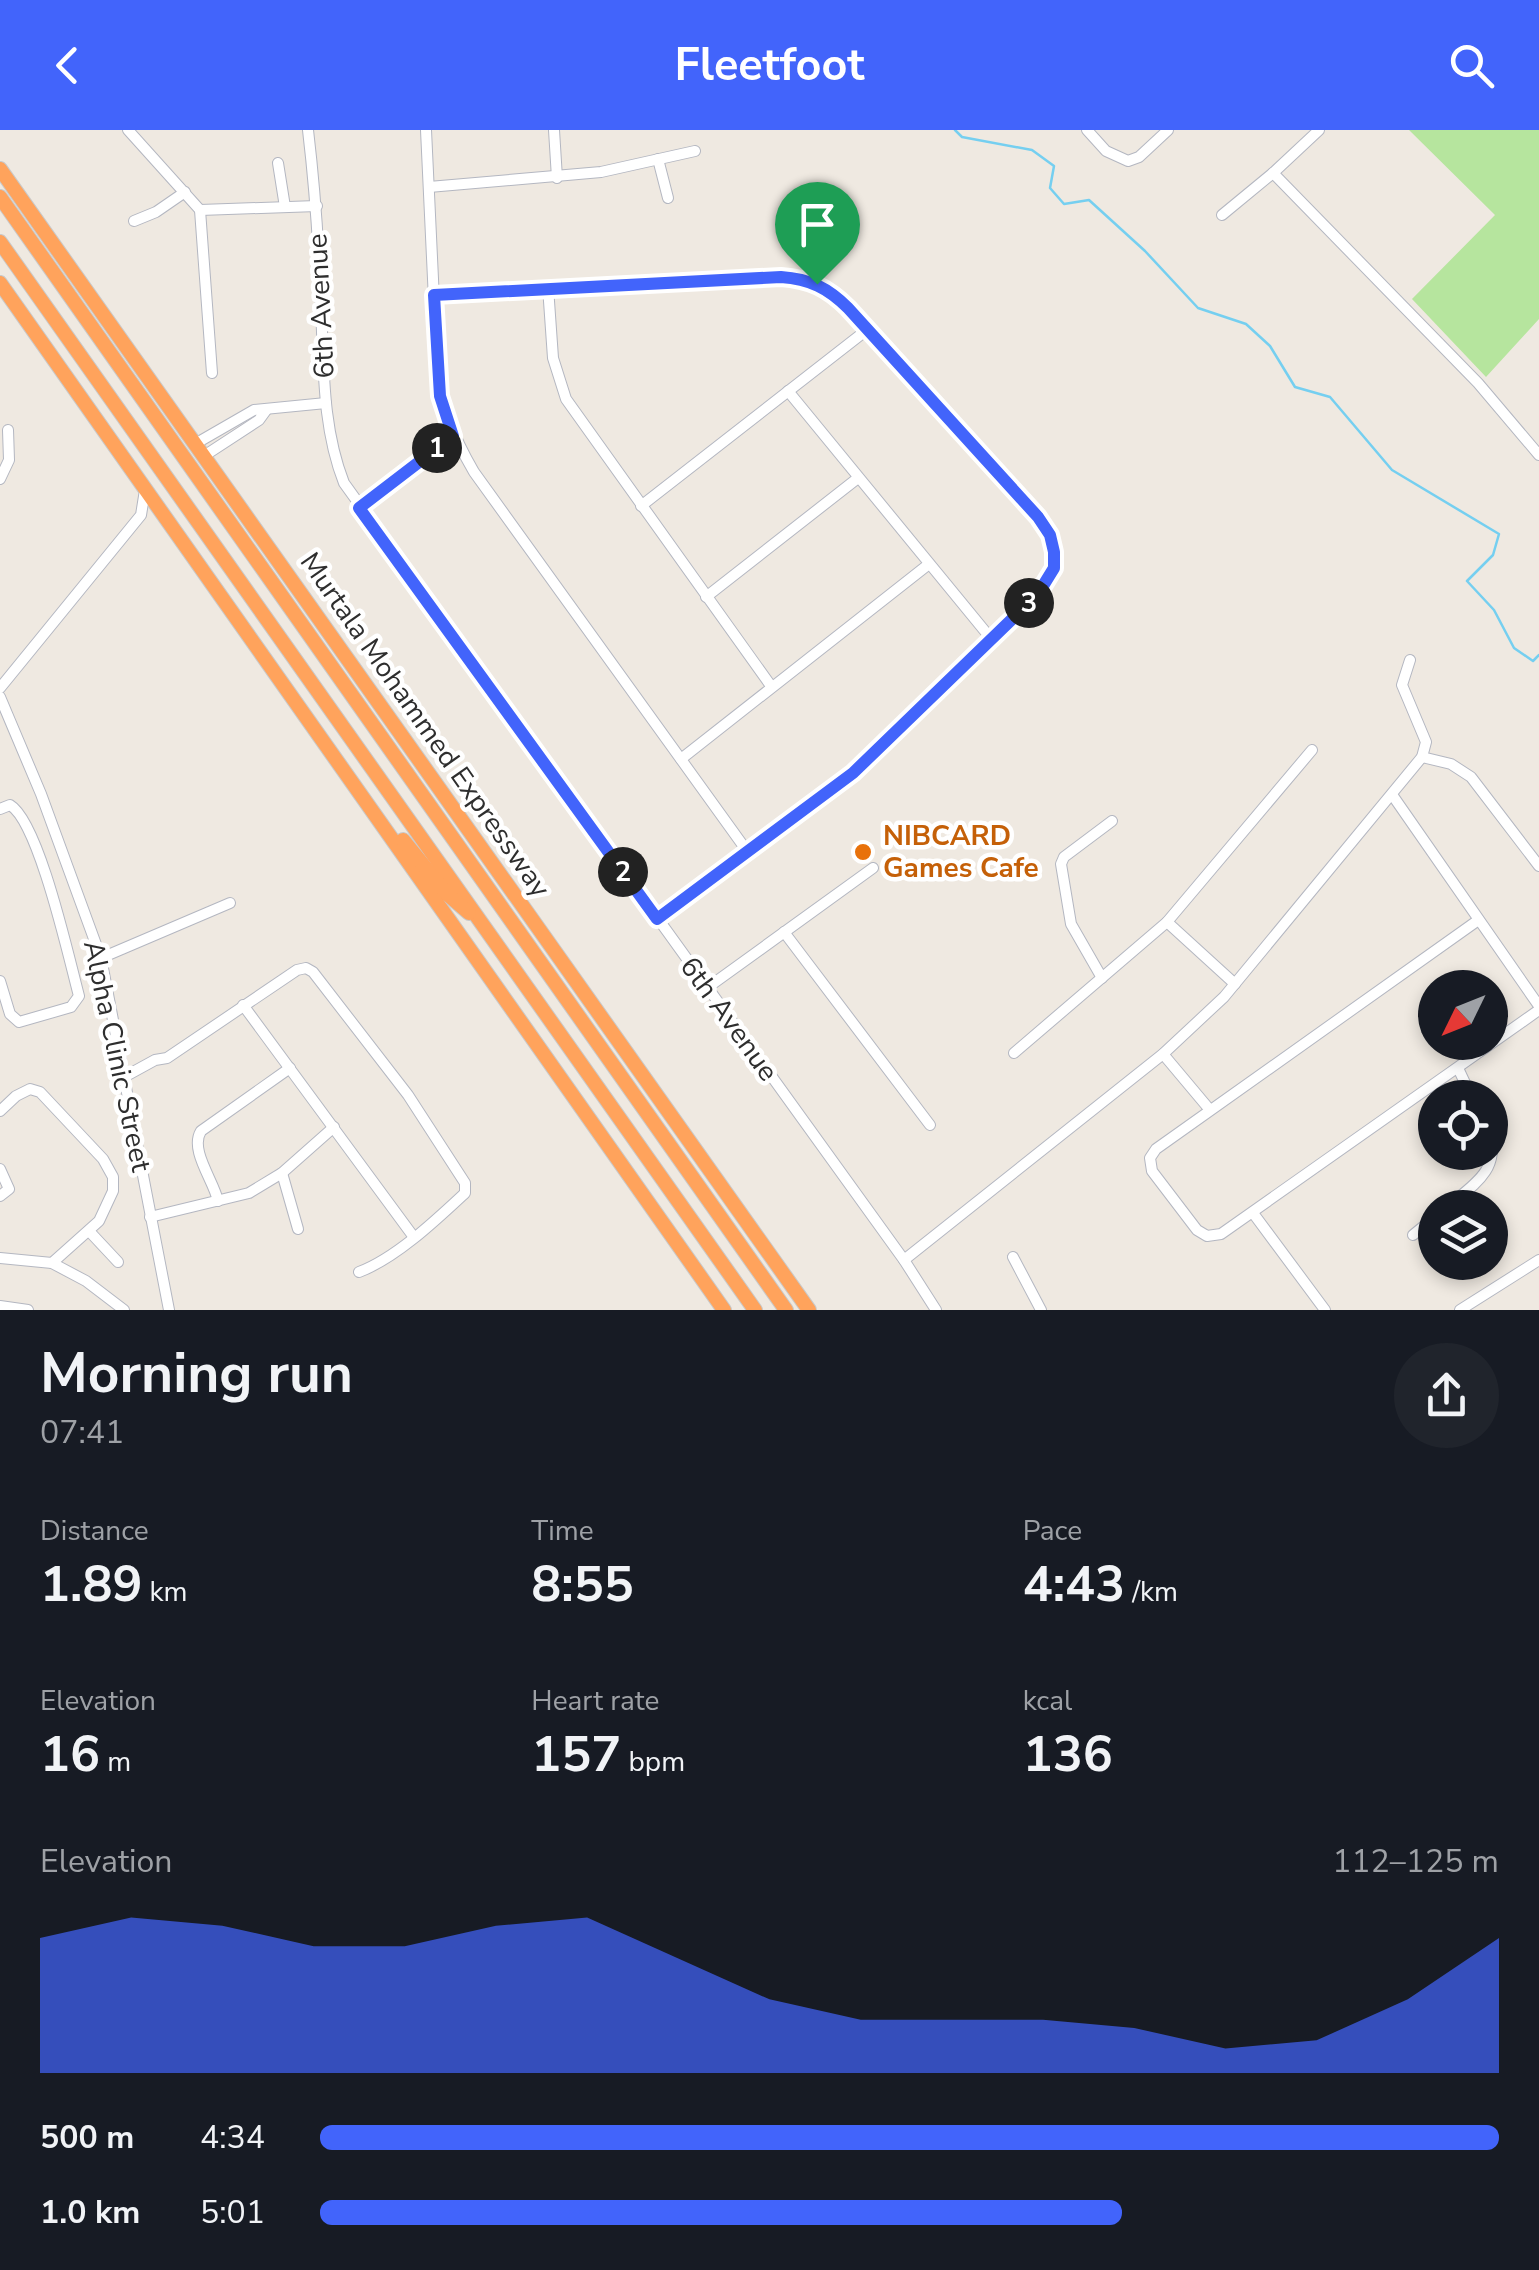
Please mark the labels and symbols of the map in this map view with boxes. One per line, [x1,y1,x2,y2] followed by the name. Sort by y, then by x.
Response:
[775,182,860,285] pin
[298,233,344,379] street label: 6th Avenue
[412,423,462,473] pin: 1
[291,545,559,906] street label: Murtala Mohammed Expressway
[1004,578,1054,628] pin: 3
[883,817,1039,887] place label: NIBCARD Games Cafe
[852,841,874,863] marker: NIBCARD Games Cafe
[598,847,648,897] pin: 2
[74,937,160,1175] street label: Alpha Clinic Street
[671,949,787,1089] street label: 6th Avenue
[1418,970,1508,1060] north arrow

